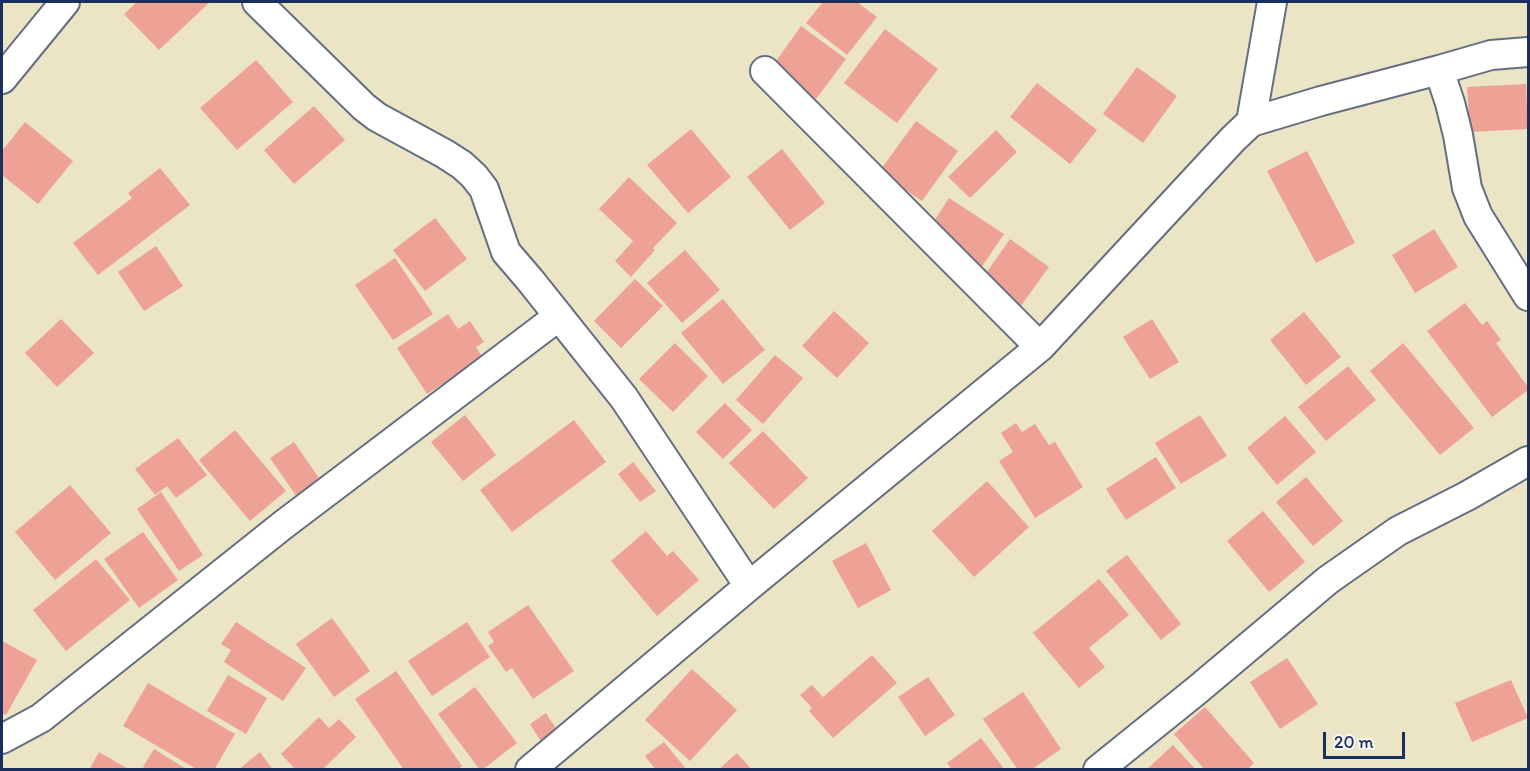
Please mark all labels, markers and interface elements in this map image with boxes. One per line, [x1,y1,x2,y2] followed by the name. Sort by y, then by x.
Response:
[1326,720,1408,758] scale bar
[1334,731,1374,753] text: 20 m

